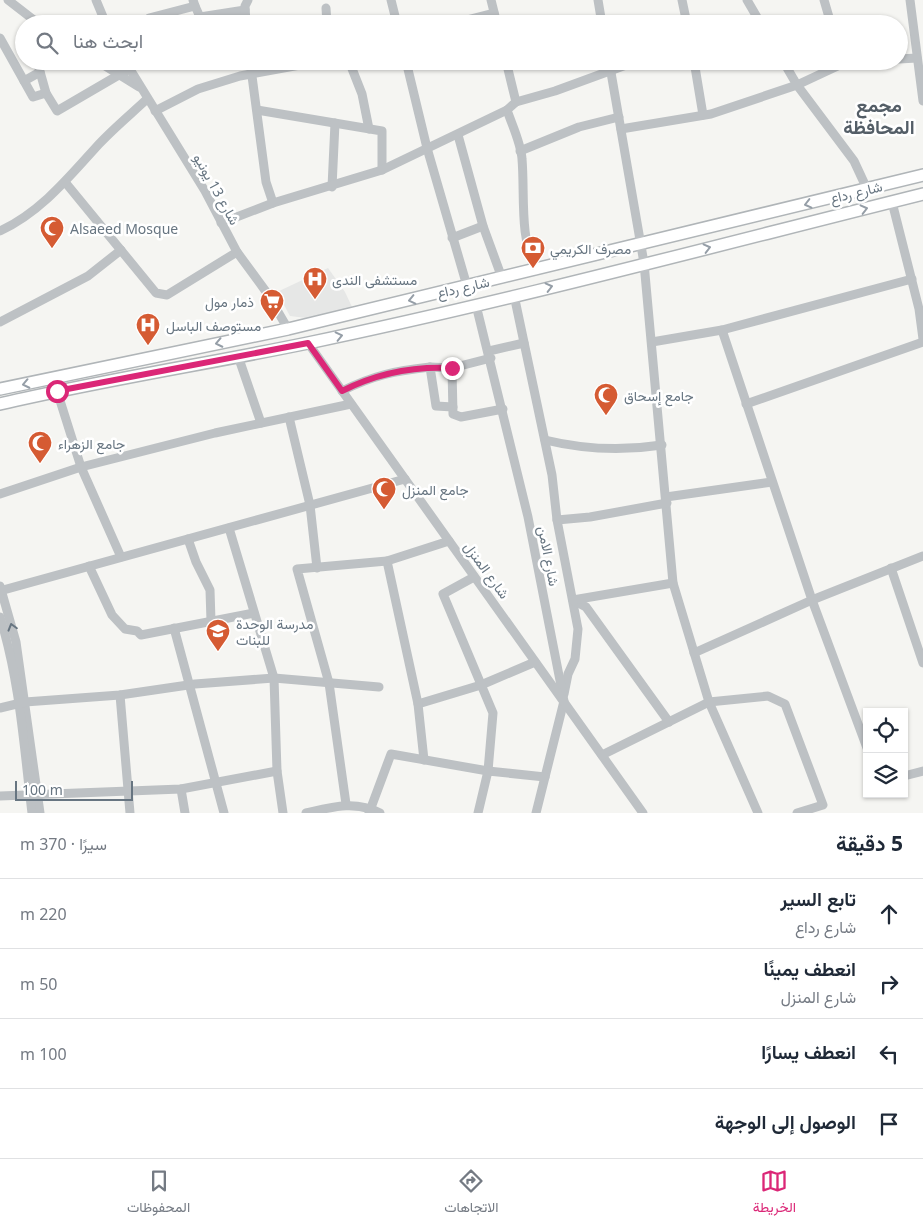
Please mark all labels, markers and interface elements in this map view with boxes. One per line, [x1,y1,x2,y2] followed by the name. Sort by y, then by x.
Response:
[15,15,908,70] search box
[73,28,143,54] text: ابحث هنا
[33,29,61,57] icon: search
[843,92,915,140] district label: مجمع المحافظة
[188,150,244,229] street label: شارع 13 يونيو
[828,176,885,210] street label: شارع رداع
[803,198,812,209] one-way arrow
[860,204,868,214] one-way arrow
[39,215,65,249] mosque icon: Alsaeed Mosque
[70,219,178,238] place label: Alsaeed Mosque
[520,235,546,269] bank icon: مصرف الكريمي
[550,239,631,261] place label: مصرف الكريمي
[702,243,711,254] one-way arrow
[302,266,328,300] hospital icon: مستشفى الندى
[332,270,417,289] place label: مستشفى الندى
[435,272,492,304] street label: شارع رداع
[544,282,553,293] one-way arrow
[259,288,285,322] supermarket icon: ذمار مول
[205,292,254,312] place label: ذمار مول
[407,294,416,305] one-way arrow
[135,312,161,346] hospital icon: مستوصف الباسل
[166,316,261,335] place label: مستوصف الباسل
[335,331,344,342] one-way arrow
[215,337,223,348] one-way arrow
[441,357,464,380] route end
[21,378,30,388] one-way arrow
[46,380,69,403] route start
[593,382,619,416] mosque icon: جامع إسحاق
[624,386,694,407] place label: جامع إسحاق
[27,430,53,464] mosque icon: جامع الزهراء
[58,434,125,455] place label: جامع الزهراء
[371,476,397,510] mosque icon: جامع المنزل
[402,480,469,501] place label: جامع المنزل
[532,524,564,588] street label: شارع الامن
[458,538,514,603] street label: شارع المنزل
[236,614,313,649] place label: مدرسة الوحدة للبنات
[205,618,231,652] school or university icon: مدرسة الوحدة للبنات
[7,623,17,631] one-way arrow
[863,708,908,798] map controls
[863,708,908,753] button: locate
[863,753,908,798] button: layers
[15,778,132,801] scale bar
[22,780,63,799] text: 100 m
[836,829,903,857] text: 5 دقيقة
[20,833,107,855] text: سيرًا · 370 m
[780,886,856,912] text: تابع السير
[875,900,903,928] icon: ahead
[20,903,67,925] text: 220 m
[795,916,856,938] text: شارع رداع
[763,956,856,982] text: انعطف يمينًا
[875,970,903,998] icon: right
[20,973,57,995] text: 50 m
[781,986,856,1008] text: شارع المنزل
[761,1039,856,1065] text: انعطف يسارًا
[875,1040,903,1068] icon: left
[20,1043,67,1065] text: 100 m
[715,1109,856,1135] text: الوصول إلى الوجهة
[875,1110,903,1138] icon: arrive
[127,1167,190,1220] tab: المحفوظات
[444,1167,499,1220] tab: الاتجاهات
[753,1167,796,1220] tab: الخريطة

